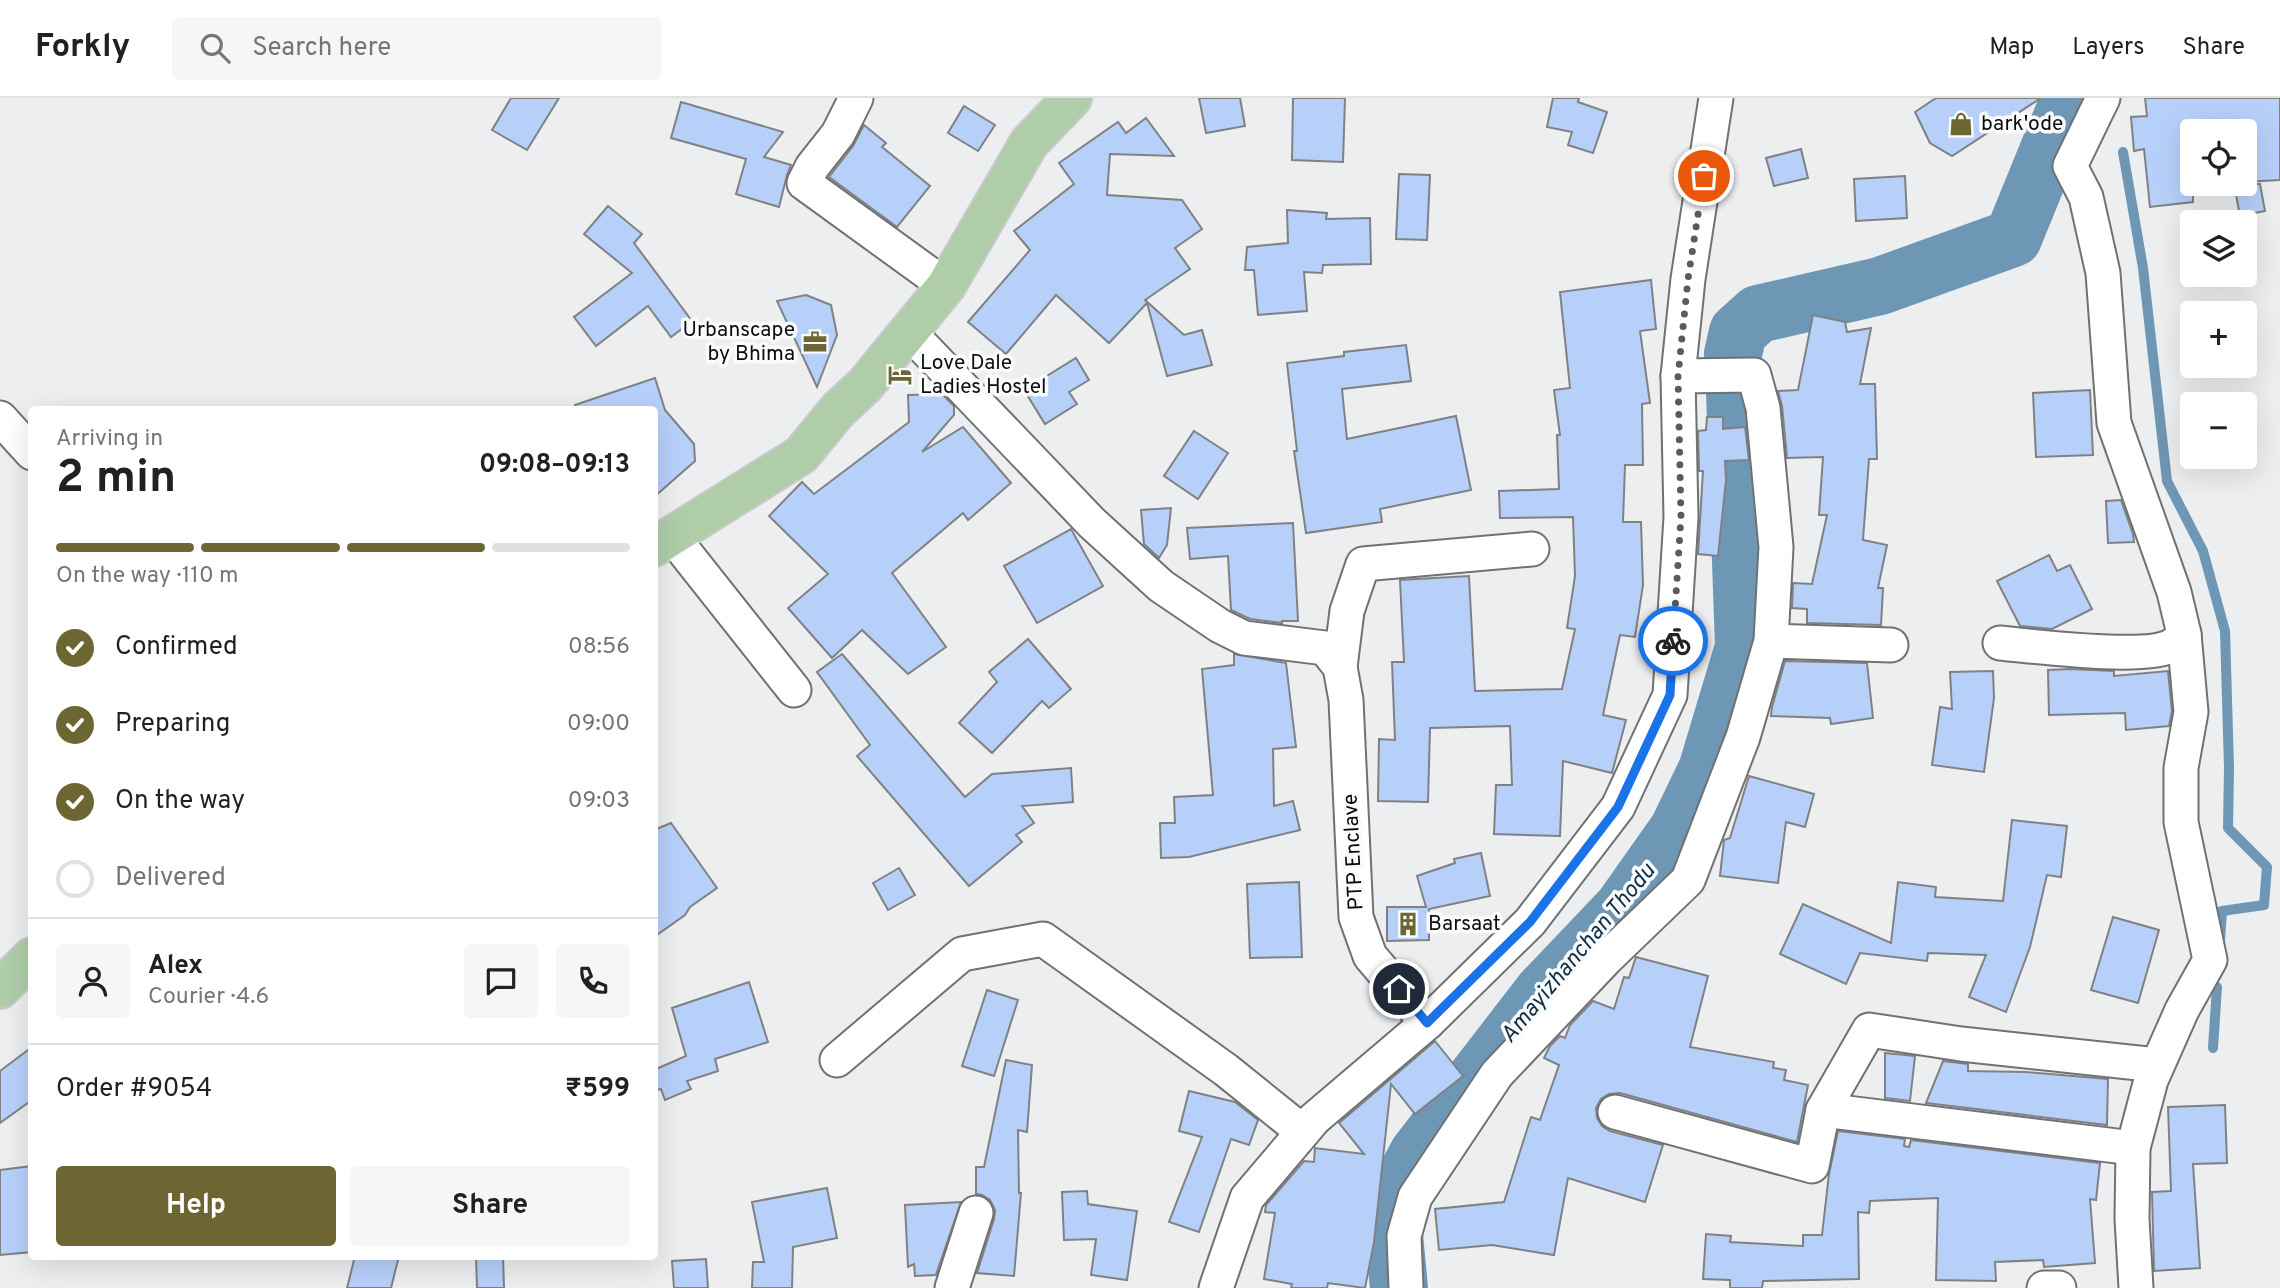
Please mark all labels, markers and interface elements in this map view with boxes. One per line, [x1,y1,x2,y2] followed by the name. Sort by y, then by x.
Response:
[172,17,662,80] search box
[35,27,130,69] text: Forkly
[196,29,234,67] icon: search
[252,32,391,65] text: Search here
[1989,33,2034,63] text: Map
[2072,33,2144,63] text: Layers
[2182,33,2245,63] text: Share
[1947,110,1975,138] shop icon: bark'ode
[1981,111,2063,138] place label: bark'ode
[2180,119,2257,469] map controls
[2180,119,2257,196] button: locate
[1674,146,1734,206] pin
[1685,157,1723,195] icon: bag
[2180,210,2257,287] button: layers
[2180,301,2257,378] button: +
[682,317,795,368] place label: Urbanscape by Bhima
[801,328,829,356] office icon: Urbanscape by Bhima
[920,350,1047,401] place label: Love Dale Ladies Hostel
[886,361,914,389] hotel icon: Love Dale Ladies Hostel
[2180,392,2257,469] button: −
[56,425,163,454] text: Arriving in
[479,449,630,482] text: 09:08–09:13
[56,450,176,509] text: 2 min
[56,562,239,591] text: On the way · 110 m
[1638,606,1708,676] courier
[1654,622,1692,660] icon: bike
[56,629,94,667] icon: check
[115,631,238,664] text: Confirmed
[568,633,630,662] text: 08:56
[56,706,94,744] icon: check
[115,708,230,741] text: Preparing
[567,710,630,739] text: 09:00
[56,783,94,821] icon: check
[115,785,245,818] text: On the way
[568,787,630,816] text: 09:03
[1337,793,1371,911] street label: PTP Enclave
[1495,858,1663,1050] water label: Amayizhanchan Thodu
[115,862,226,895] text: Delivered
[1394,910,1422,938] building icon: Barsaat
[1428,911,1501,938] place label: Barsaat
[56,944,130,1018] button: person
[464,944,538,1018] button: chat
[556,944,630,1018] button: phone
[148,950,203,983] text: Alex
[1369,959,1429,1019] pin
[1380,970,1418,1008] icon: home
[148,983,269,1012] text: Courier · 4.6
[56,1073,212,1106] text: Order #9054
[565,1073,630,1106] text: ₹599
[56,1166,336,1246] button: Help
[350,1166,630,1246] button: Share

